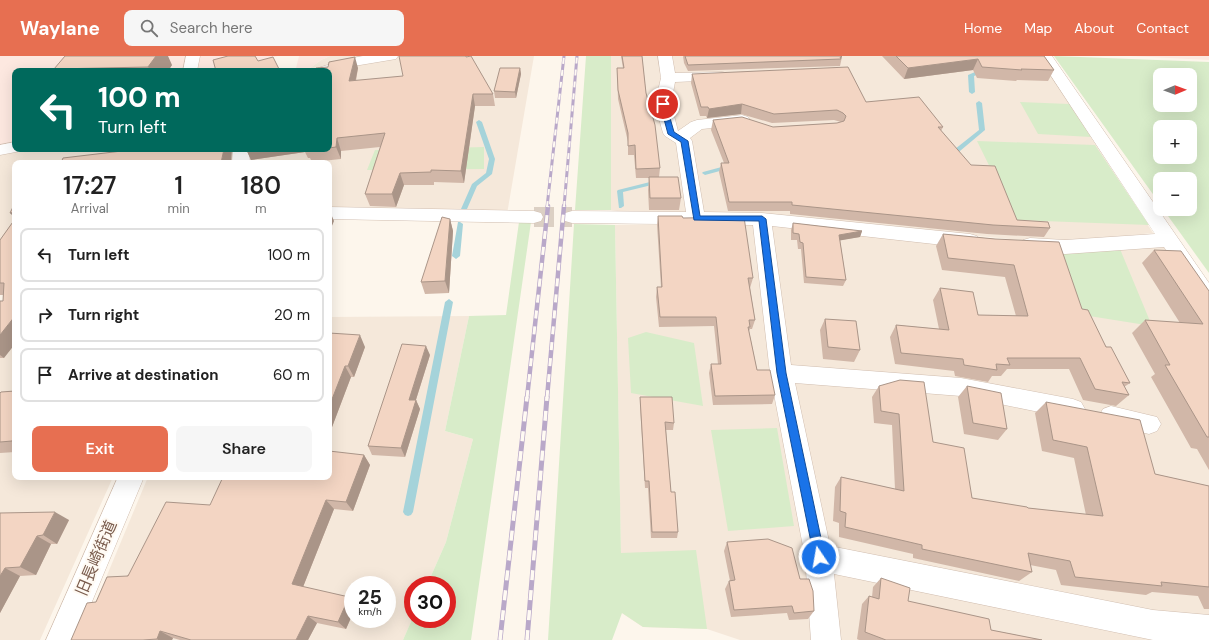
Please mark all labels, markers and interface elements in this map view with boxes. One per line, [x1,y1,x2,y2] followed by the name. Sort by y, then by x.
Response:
[124,10,404,46] search box
[20,16,100,41] text: Waylane
[138,17,160,39] icon: search
[170,18,253,38] text: Search here
[964,19,1002,37] text: Home
[1024,19,1052,37] text: Map
[1074,19,1114,37] text: About
[1136,19,1189,37] text: Contact
[1153,68,1197,112] north arrow
[1153,68,1197,216] map controls
[98,79,181,116] text: 100 m
[32,84,84,136] icon: left
[646,87,680,121] pin
[652,93,674,115] icon: arrive
[98,115,167,139] text: Turn left
[1153,120,1197,164] button: +
[63,170,117,201] text: 17:27
[174,170,183,201] text: 1
[241,170,281,201] text: 180
[1153,172,1197,216] button: −
[71,200,109,217] text: Arrival
[168,200,190,217] text: min
[255,200,267,217] text: m
[34,244,56,266] icon: left
[68,245,129,265] text: Turn left
[267,245,310,265] text: 100 m
[34,304,56,326] icon: right
[68,305,139,325] text: Turn right
[274,305,310,325] text: 20 m
[34,364,56,386] icon: arrive
[68,365,219,385] text: Arrive at destination
[273,365,310,385] text: 60 m
[32,426,168,472] button: Exit
[176,426,312,472] button: Share
[71,517,121,599] street label: 旧長崎街道
[798,536,840,578] position arrow
[404,576,456,628] speed limit sign: 30
[358,584,382,610] text: 25
[358,605,382,618] text: km/h

